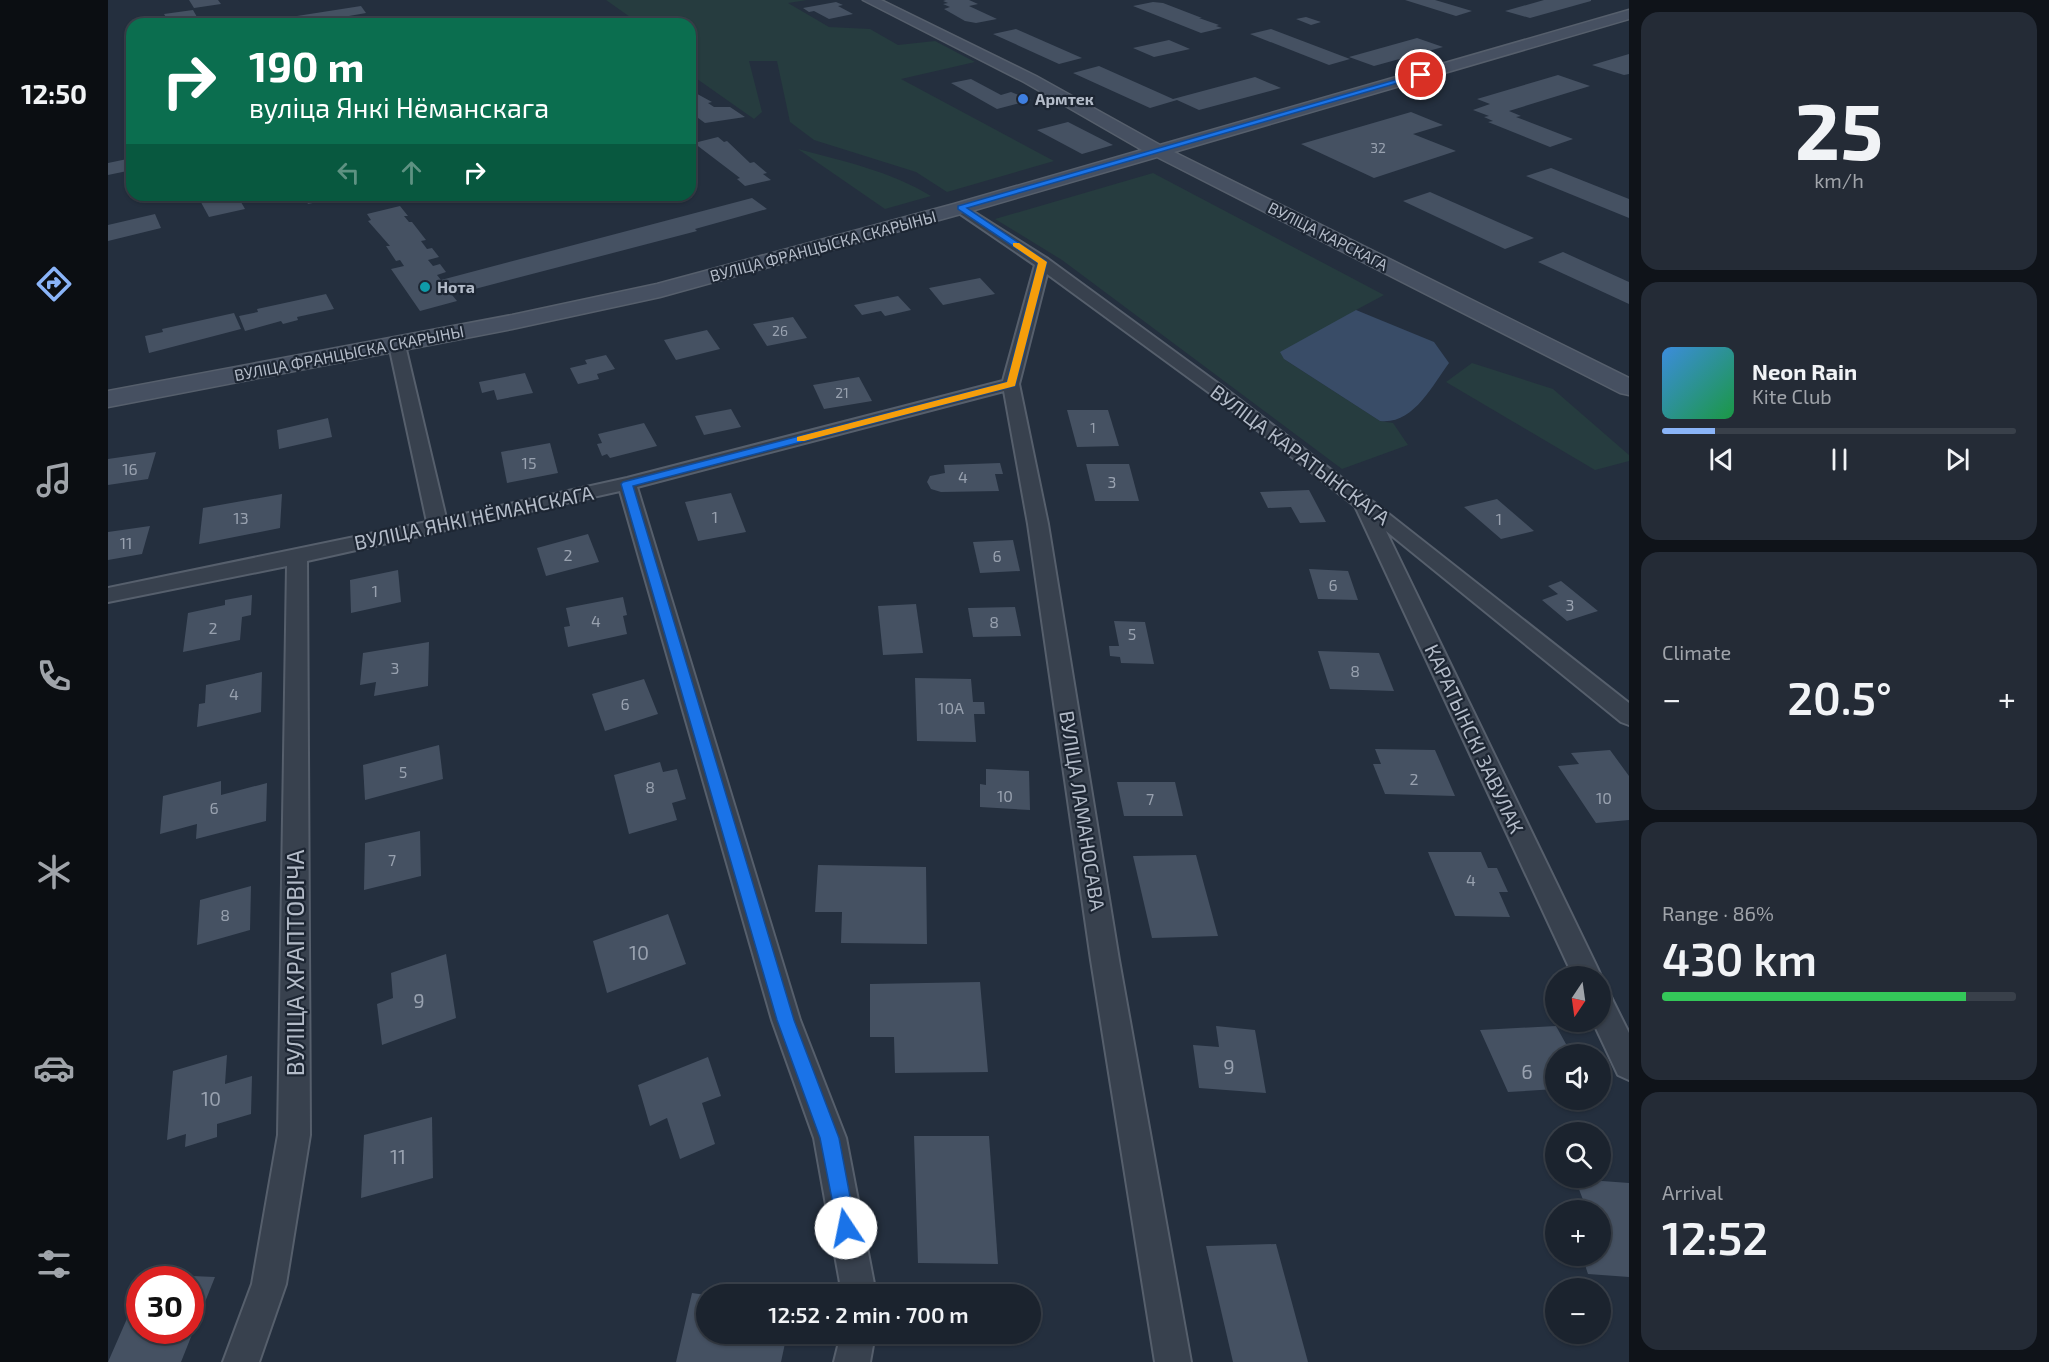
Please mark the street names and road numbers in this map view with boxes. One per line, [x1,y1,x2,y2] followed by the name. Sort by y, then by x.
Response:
[1265,197,1391,274] street label: ВУЛІЦА КАРСКАГА
[708,206,938,285] street label: ВУЛІЦА ФРАНЦЫСКА СКАРЫНЫ
[233,321,465,384] street label: ВУЛІЦА ФРАНЦЫСКА СКАРЫНЫ
[1206,379,1395,530] street label: ВУЛІЦА КАРАТЫНСКАГА
[352,480,596,554] street label: ВУЛІЦА ЯНКІ НЁМАНСКАГА
[1420,640,1529,837] street label: КАРАТЫНСКІ ЗАВУЛАК
[1055,709,1111,913] street label: ВУЛІЦА ЛАМАНОСАВА
[280,850,309,1076] street label: ВУЛІЦА ХРАПТОВІЧА

